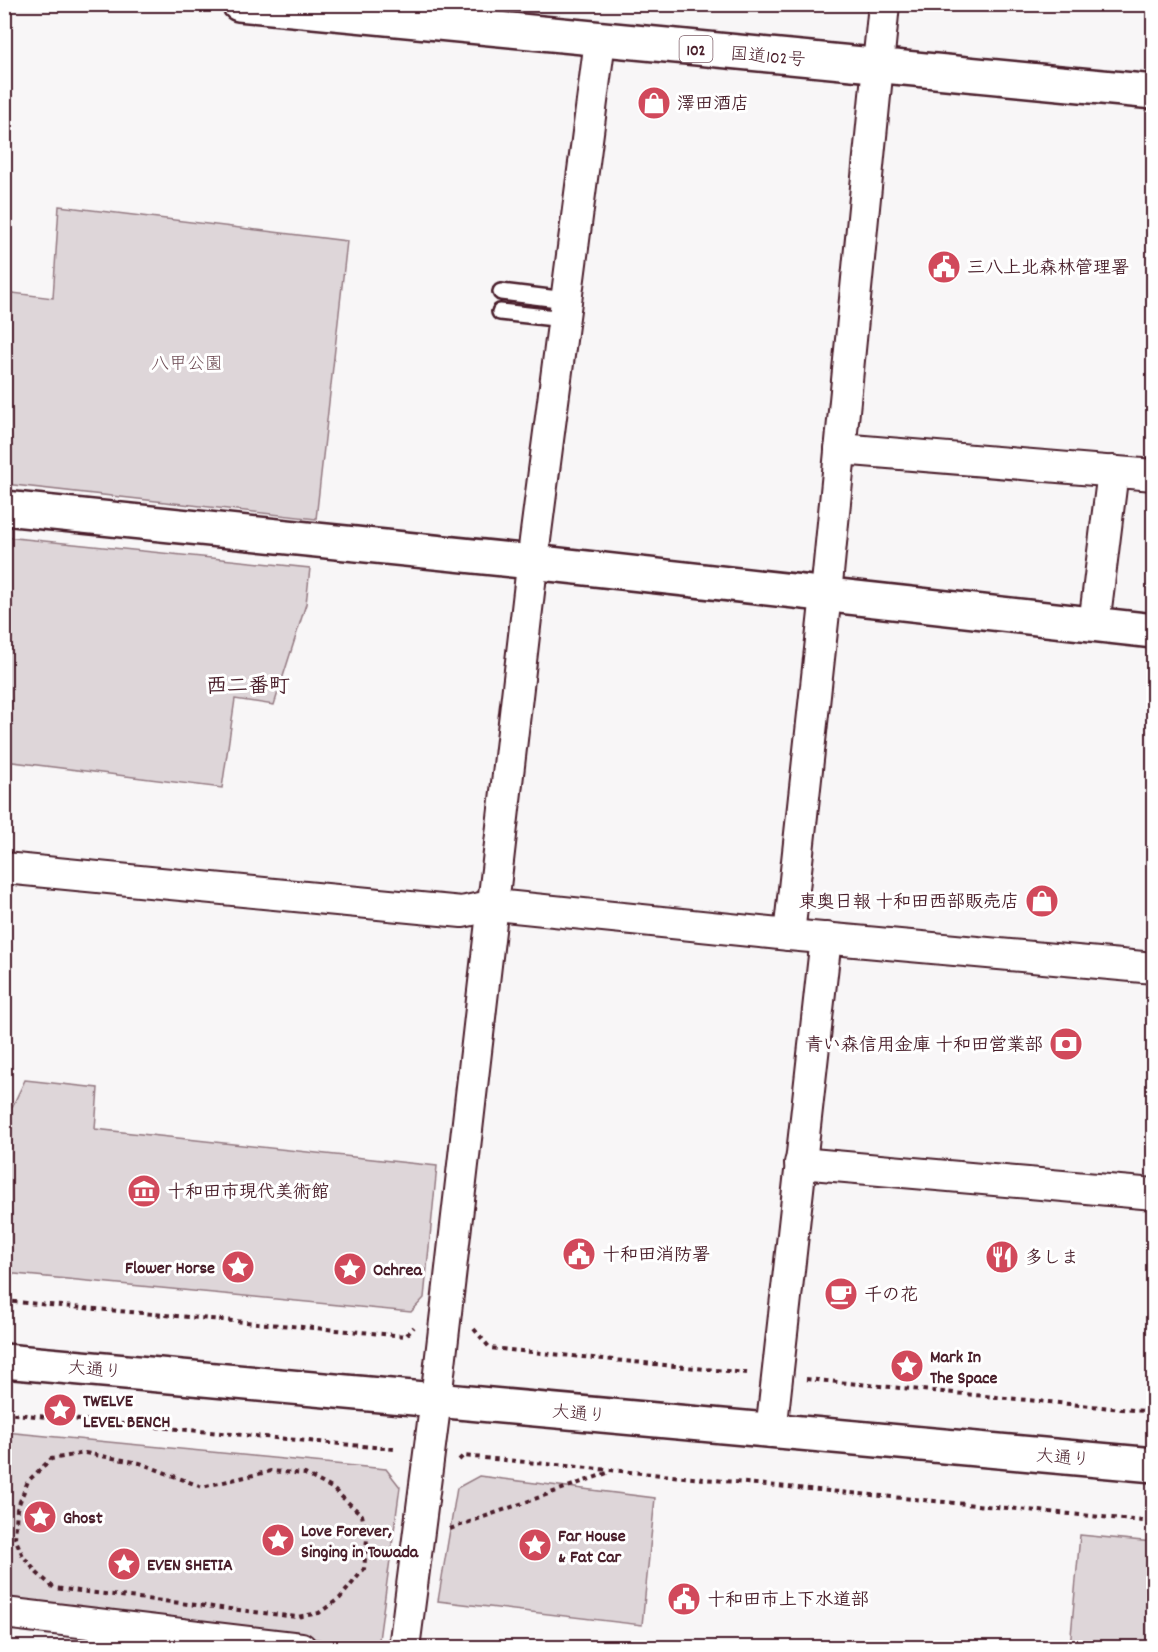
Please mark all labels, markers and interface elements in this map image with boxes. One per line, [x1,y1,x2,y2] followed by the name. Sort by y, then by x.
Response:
[680,36,712,62] road number: 102
[729,43,807,74] street label: 国道102号
[636,85,672,121] shop icon: 澤田酒店
[677,93,749,118] place label: 澤田酒店
[926,249,962,285] public building icon: 三八上北森林管理署
[967,257,1129,282] place label: 三八上北森林管理署
[151,353,223,378] park label: 八甲公園
[206,673,290,703] district label: 西二番町
[1024,883,1060,919] shop icon: 東奥日報 十和田西部販売店
[799,891,1019,916] place label: 東奥日報 十和田西部販売店
[1048,1026,1084,1062] bank icon: 青い森信用金庫 十和田営業部
[805,1034,1043,1059] place label: 青い森信用金庫 十和田営業部
[126,1173,162,1209] museum icon: 十和田市現代美術館
[167,1181,329,1206] place label: 十和田市現代美術館
[561,1236,597,1272] public building icon: 十和田消防署
[984,1239,1020,1275] restaurant icon: 多しま
[602,1244,710,1269] place label: 十和田消防署
[1025,1247,1079,1272] place label: 多しま
[220,1249,256,1285] place icon: Flower Horse
[332,1251,368,1287] place icon: Ochrea
[125,1257,215,1282] place label: Flower Horse
[373,1259,422,1284] place label: Ochrea
[823,1276,859,1312] cafe icon: 千の花
[864,1284,918,1309] place label: 千の花
[930,1346,997,1392] place label: Mark In The Space
[889,1348,925,1384] place icon: Mark In The Space
[67,1357,123,1386] street label: 大通り
[83,1390,171,1436] place label: TWELVE LEVEL BENCH
[42,1392,78,1428] place icon: TWELVE LEVEL BENCH
[551,1401,607,1430] street label: 大通り
[1035,1445,1091,1474] street label: 大通り
[22,1499,58,1535] place icon: Ghost
[63,1507,103,1532] place label: Ghost
[301,1520,419,1566] place label: Love Forever, Singing in Towada
[260,1522,296,1558] place icon: Love Forever, Singing in Towada
[558,1525,626,1571] place label: Far House & Fat Car
[517,1527,553,1563] place icon: Far House & Fat Car
[106,1546,142,1582] place icon: EVEN SHETIA
[147,1554,233,1579] place label: EVEN SHETIA
[666,1581,702,1617] public building icon: 十和田市上下水道部
[707,1589,869,1614] place label: 十和田市上下水道部

